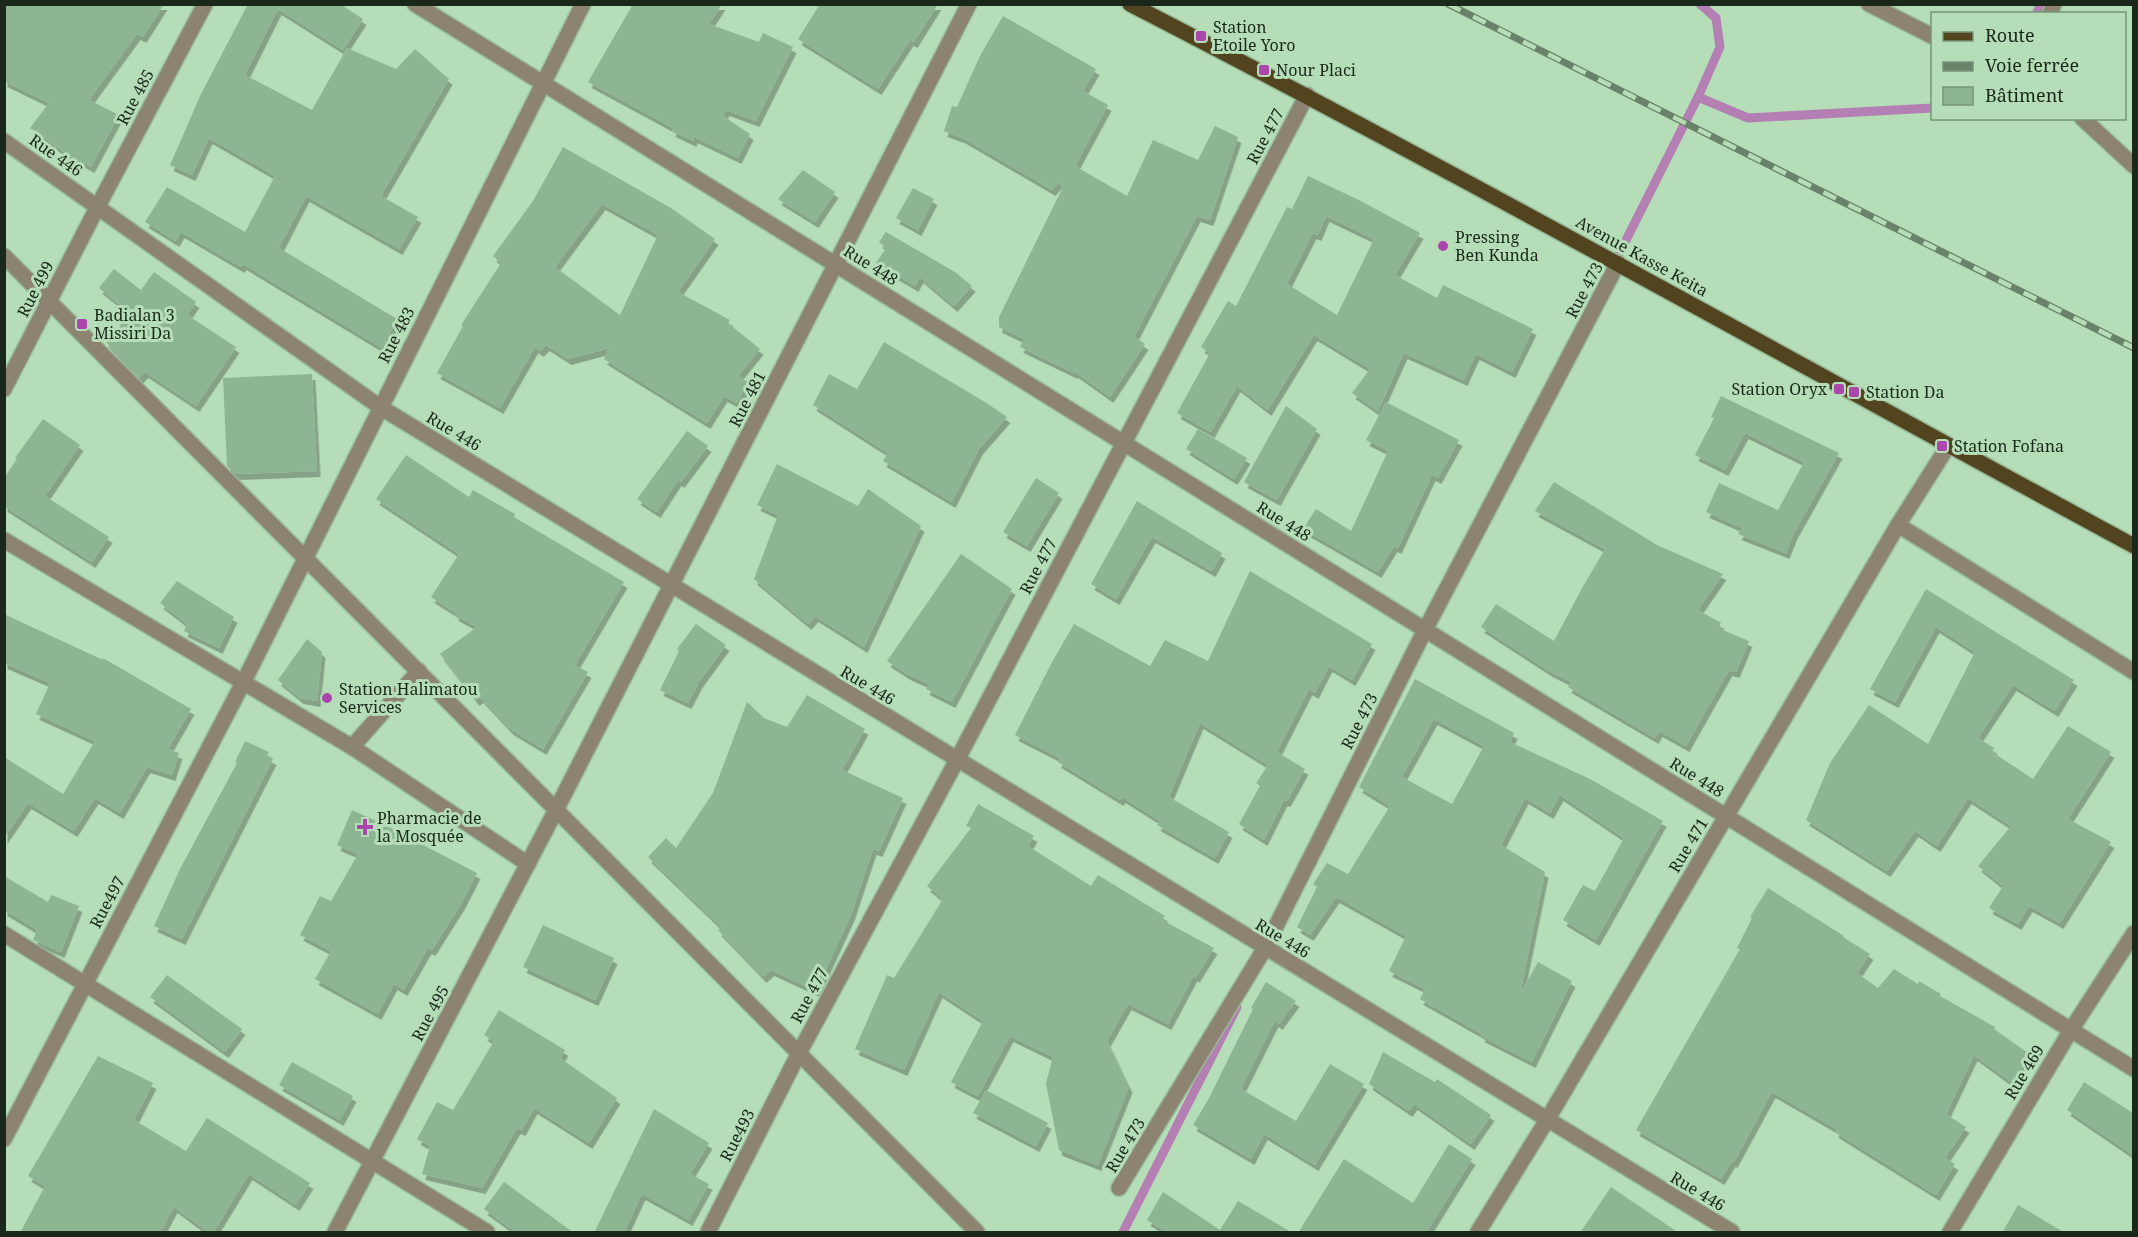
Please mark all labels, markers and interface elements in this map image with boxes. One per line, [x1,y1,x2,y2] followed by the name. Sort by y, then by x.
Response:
[1931,12,2126,120] legend
[1213,16,1296,56] place label: Station Etoile Yoro
[1985,23,2035,47] text: Route
[1194,29,1208,43] marker: Station Etoile Yoro
[1985,53,2079,77] text: Voie ferrée
[1276,59,1356,81] place label: Nour Placi
[1257,63,1271,77] marker: Nour Placi
[111,65,159,129] street label: Rue 485
[1985,83,2064,107] text: Bâtiment
[1241,104,1289,168] street label: Rue 477
[25,129,87,181] street label: Rue 446
[1572,211,1712,301] street label: Avenue Kasse Keita
[1455,226,1539,266] place label: Pressing Ben Kunda
[1436,239,1450,253] marker: Pressing Ben Kunda
[840,240,902,290] street label: Rue 448
[12,257,58,321] street label: Rue 499
[1560,258,1608,322] street label: Rue 473
[373,303,419,367] street label: Rue 483
[94,304,175,344] place label: Badialan 3 Missiri Da
[75,317,89,331] marker: Badialan 3 Missiri Da
[724,367,770,431] street label: Rue 481
[1731,378,1828,400] place label: Station Oryx
[1866,381,1944,403] place label: Station Da
[1832,382,1846,396] marker: Station Oryx
[1847,385,1861,399] marker: Station Da
[423,406,486,456] street label: Rue 446
[1954,435,2064,457] place label: Station Fofana
[1935,439,1949,453] marker: Station Fofana
[1253,496,1315,546] street label: Rue 448
[1014,534,1062,598] street label: Rue 477
[837,660,900,710] street label: Rue 446
[339,678,478,718] place label: Station Halimatou Services
[1336,689,1382,753] street label: Rue 473
[320,691,334,705] marker: Station Halimatou Services
[1666,752,1728,802] street label: Rue 448
[377,807,482,847] place label: Pharmacie de la Mosquée
[1663,814,1713,876] street label: Rue 471
[358,820,372,834] marker: Pharmacie de la Mosquée
[84,872,130,932] street label: Rue497
[1252,913,1315,963] street label: Rue 446
[785,963,833,1027] street label: Rue 477
[406,981,454,1045] street label: Rue 495
[1999,1041,2049,1103] street label: Rue 469
[714,1105,760,1165] street label: Rue493
[1100,1113,1150,1176] street label: Rue 473
[1667,1166,1730,1216] street label: Rue 446

